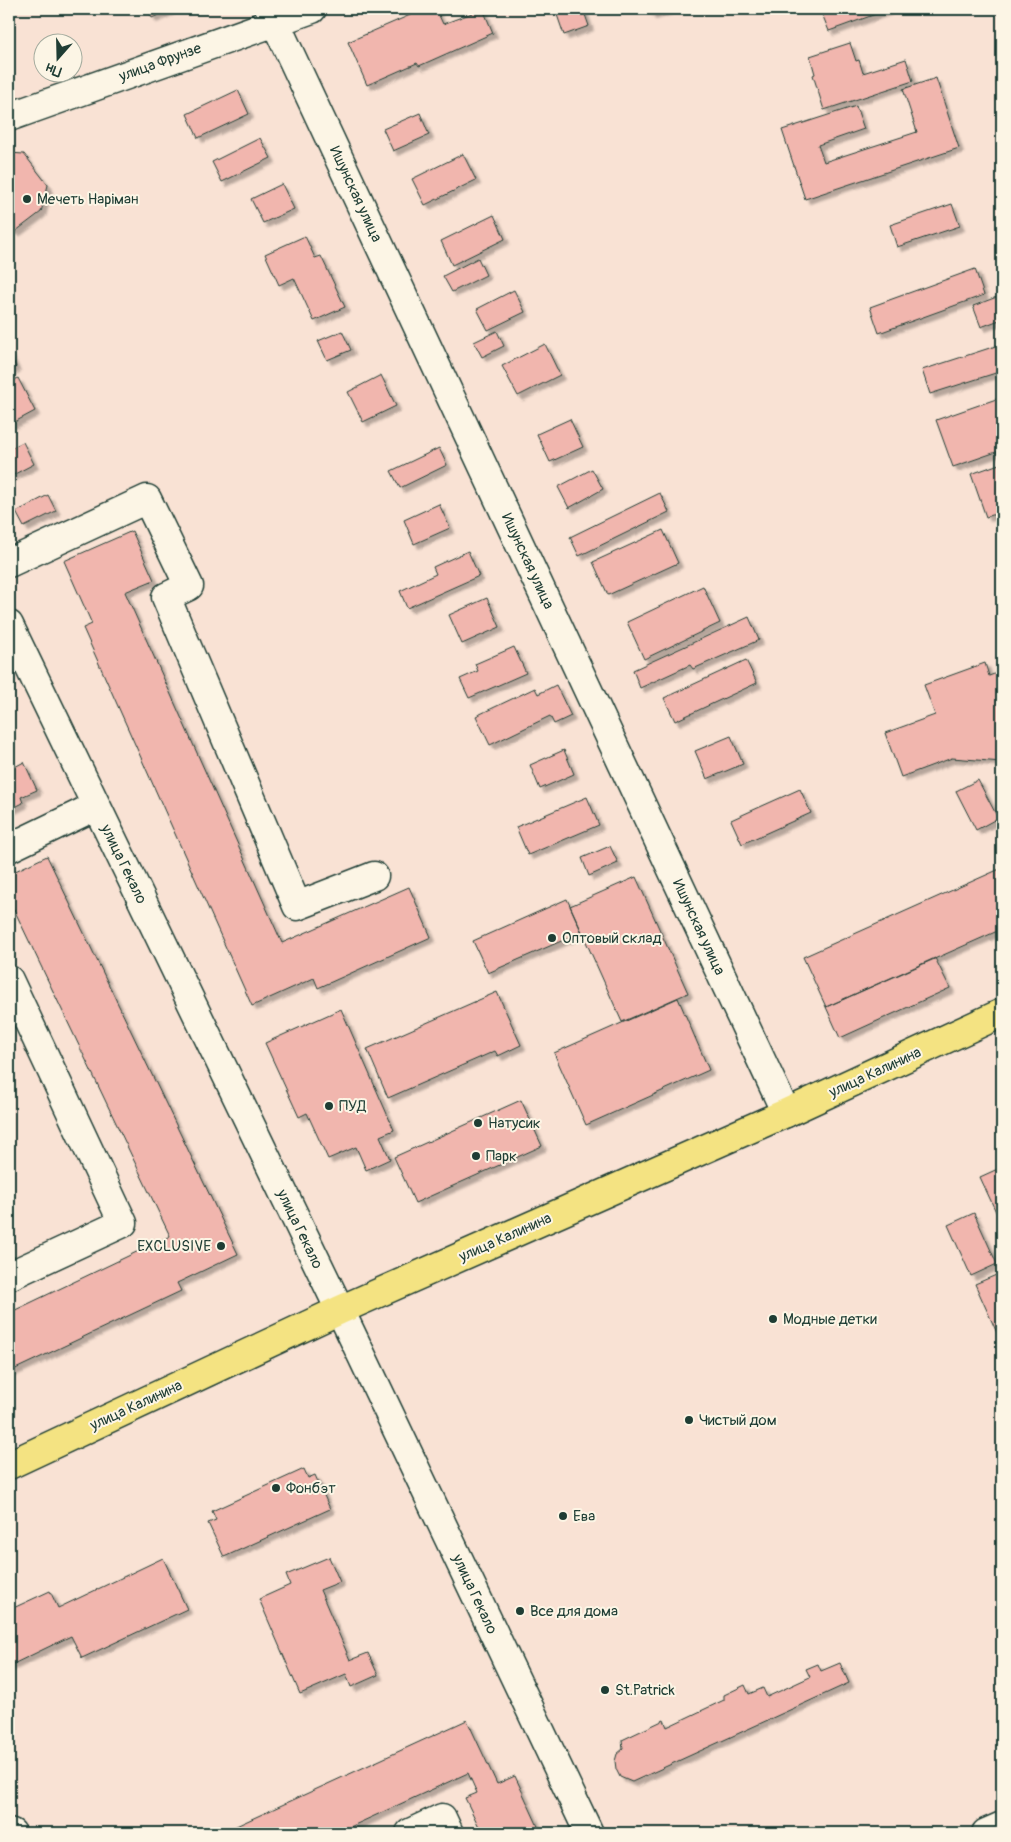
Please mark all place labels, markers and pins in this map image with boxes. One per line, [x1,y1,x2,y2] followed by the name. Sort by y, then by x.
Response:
[37,190,138,209] place label: Мечеть Наріман
[21,193,33,205] marker: Мечеть Наріман
[562,929,661,948] place label: Оптовый склад
[546,932,558,944] marker: Оптовый склад
[339,1097,367,1116] place label: ПУД
[323,1100,335,1112] marker: ПУД
[488,1114,541,1133] place label: Натусик
[472,1117,484,1129] marker: Натусик
[486,1147,517,1166] place label: Парк
[470,1150,482,1162] marker: Парк
[137,1237,211,1256] place label: EXCLUSIVE
[215,1240,227,1252] marker: EXCLUSIVE
[783,1310,877,1329] place label: Модные детки
[767,1313,779,1325] marker: Модные детки
[699,1411,777,1430] place label: Чистый дом
[683,1414,695,1426] marker: Чистый дом
[286,1479,336,1498] place label: Фонбэт
[270,1482,282,1494] marker: Фонбэт
[573,1507,595,1526] place label: Ева
[557,1510,569,1522] marker: Ева
[530,1602,618,1621] place label: Все для дома
[514,1605,526,1617] marker: Все для дома
[615,1681,676,1700] place label: St.Patrick
[599,1684,611,1696] marker: St.Patrick

